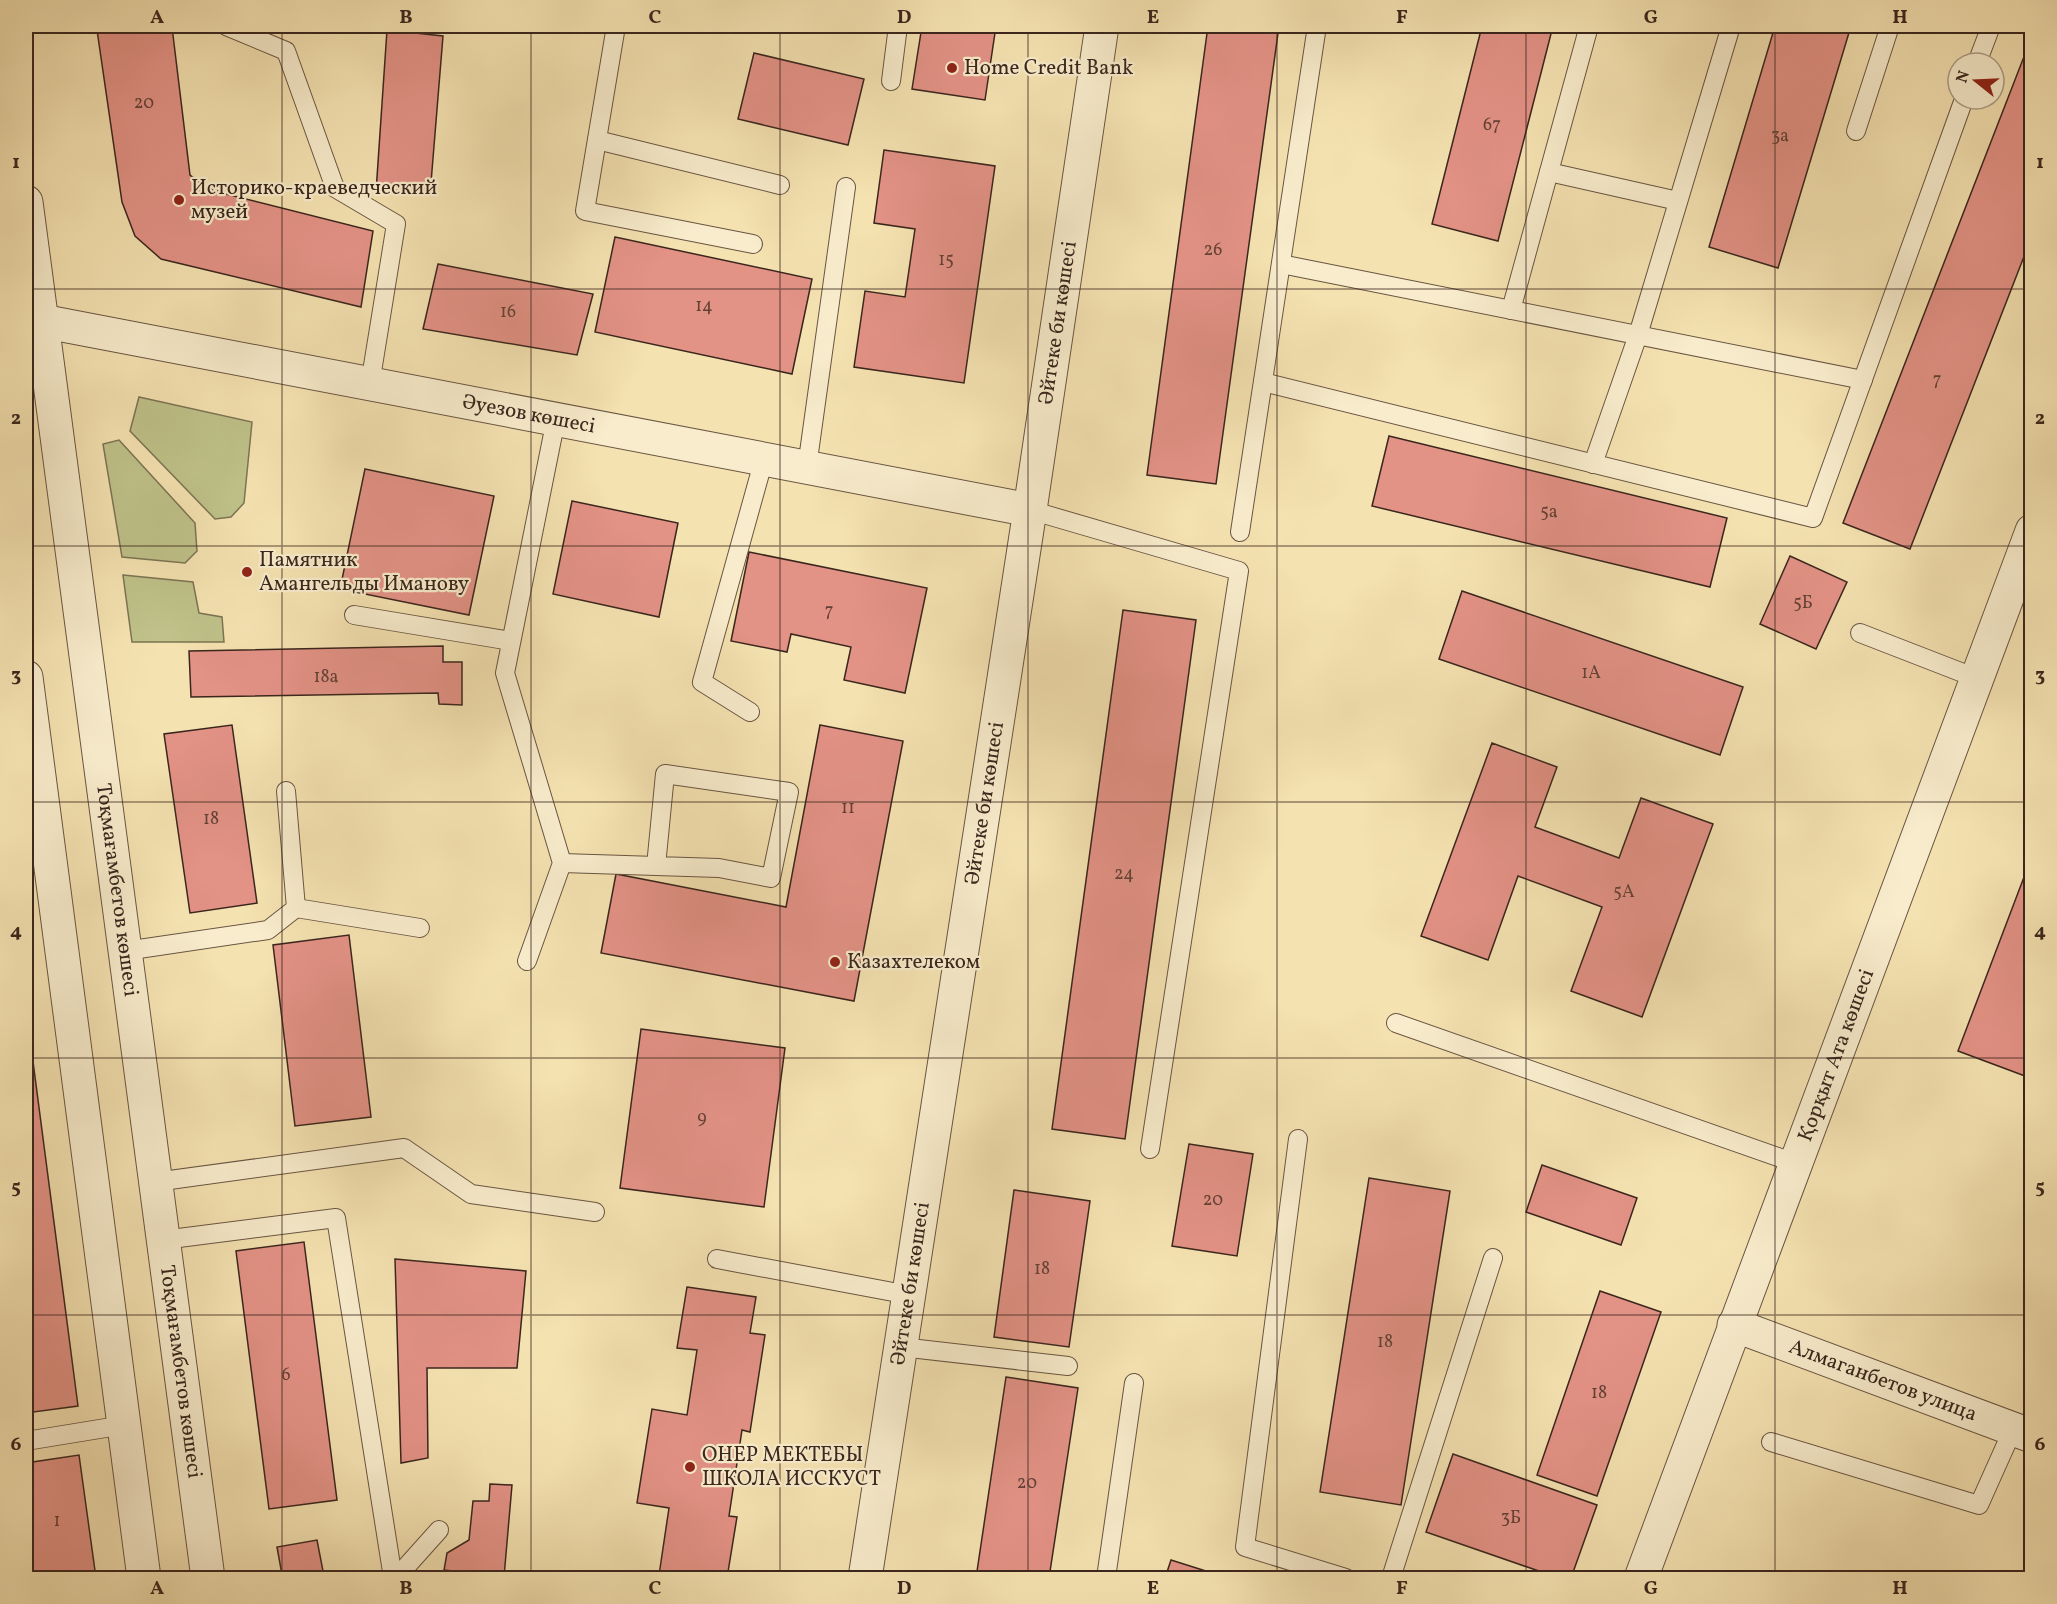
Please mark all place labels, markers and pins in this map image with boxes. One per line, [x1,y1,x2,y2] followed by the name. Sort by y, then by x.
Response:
[964,54,1134,83] place label: Home Credit Bank
[945,61,959,75] marker: Home Credit Bank
[191,174,437,227] place label: Историко-краеведческий музей
[172,193,186,207] marker: Историко-краеведческий музей
[259,546,470,599] place label: Памятник Амангельды Иманову
[240,565,254,579] marker: Памятник Амангельды Иманову
[847,948,980,977] place label: Казахтелеком
[828,955,842,969] marker: Казахтелеком
[702,1441,881,1494] place label: ОНЕР МЕКТЕБЫ ШКОЛА ИССКУСТ
[683,1460,697,1474] marker: ОНЕР МЕКТЕБЫ ШКОЛА ИССКУСТ

